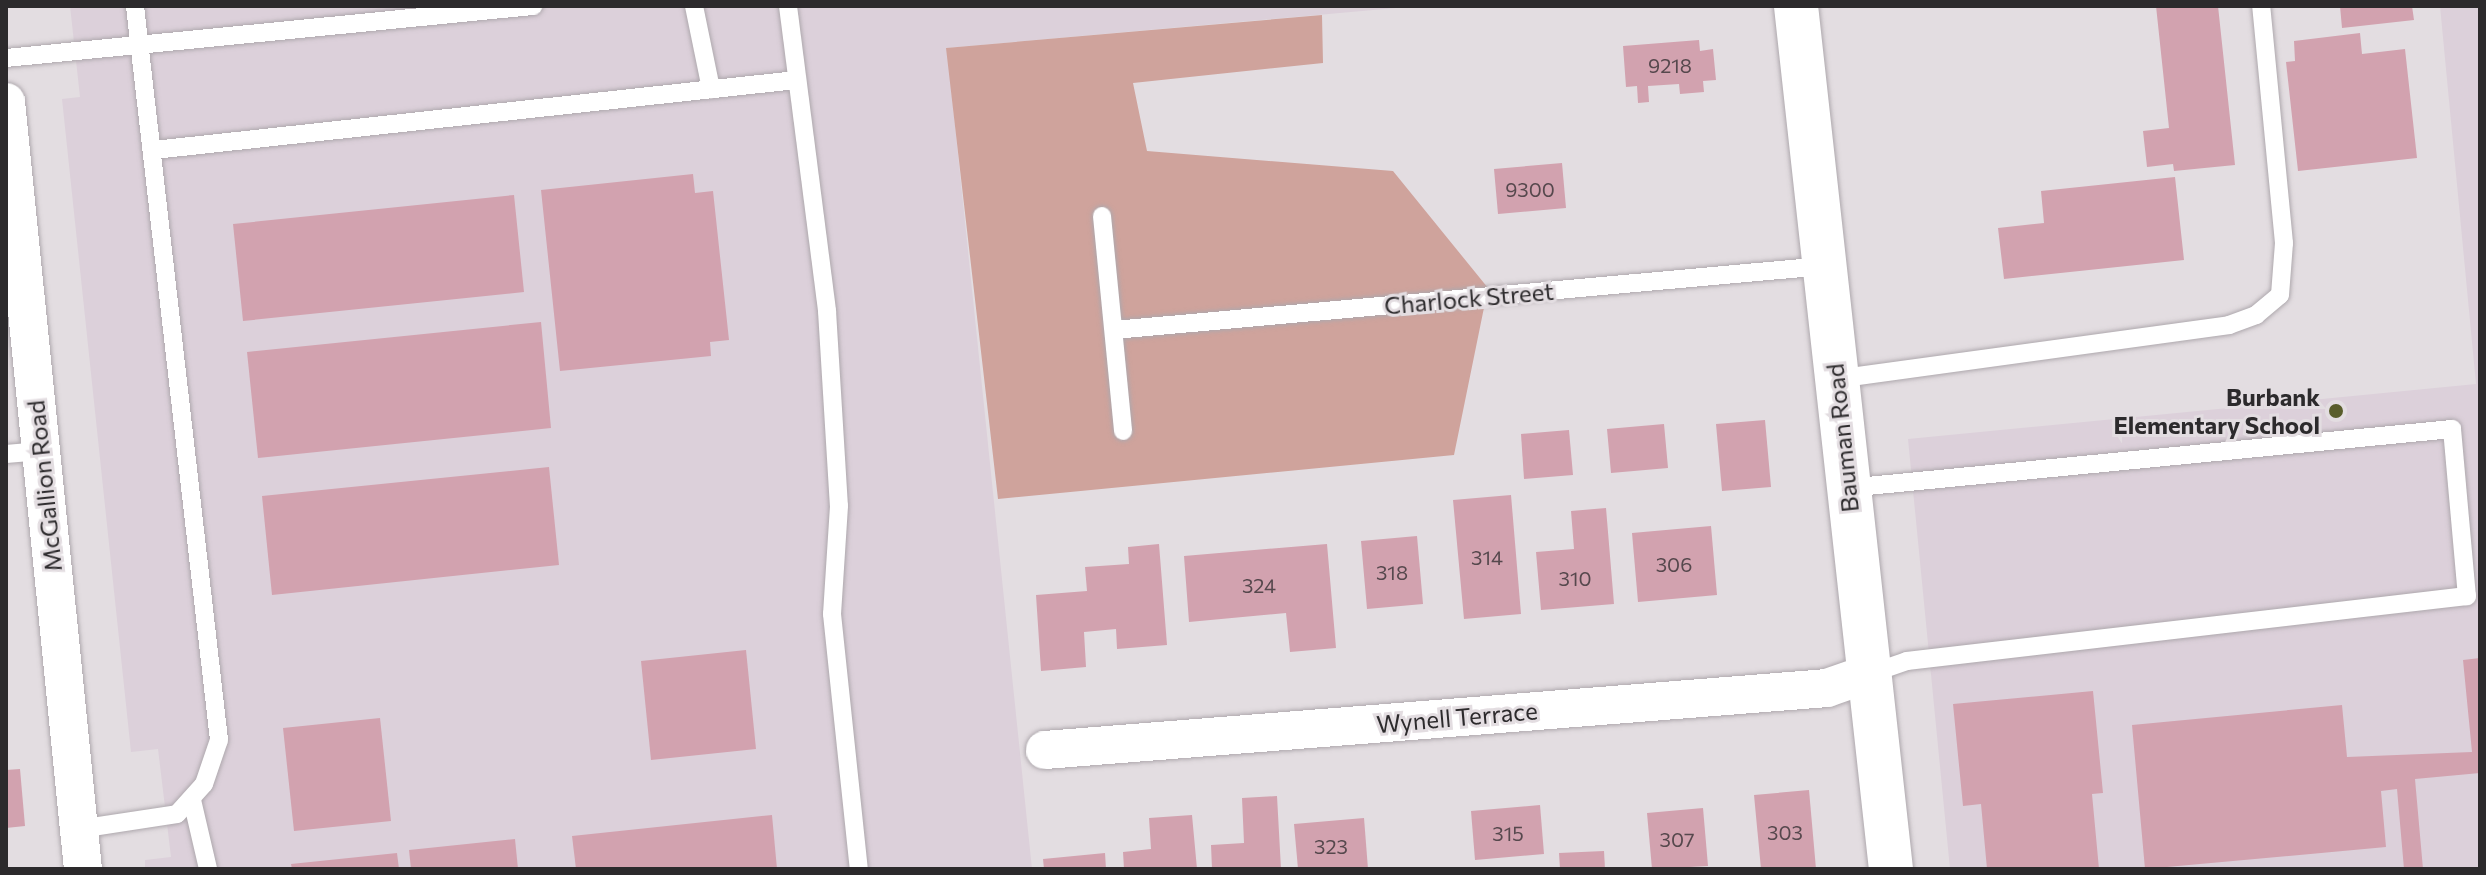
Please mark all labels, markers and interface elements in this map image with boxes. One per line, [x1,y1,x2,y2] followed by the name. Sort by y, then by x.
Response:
[1648,53,1692,77] house number: 9218
[1505,177,1555,201] house number: 9300
[1383,276,1555,320] street label: Charlock Street
[1820,362,1864,514] street label: Bauman Road
[2113,383,2320,439] place label: Burbank Elementary School
[21,399,67,573] street label: McGallion Road
[2327,402,2345,420] marker: Burbank Elementary School
[1471,545,1503,569] house number: 314
[1656,552,1692,576] house number: 306
[1376,560,1408,584] house number: 318
[1558,566,1592,590] house number: 310
[1242,573,1276,597] house number: 324
[1375,696,1539,738] street label: Wynell Terrace
[1767,820,1803,844] house number: 303
[1492,821,1524,845] house number: 315
[1660,827,1694,851] house number: 307
[1314,834,1348,858] house number: 323

